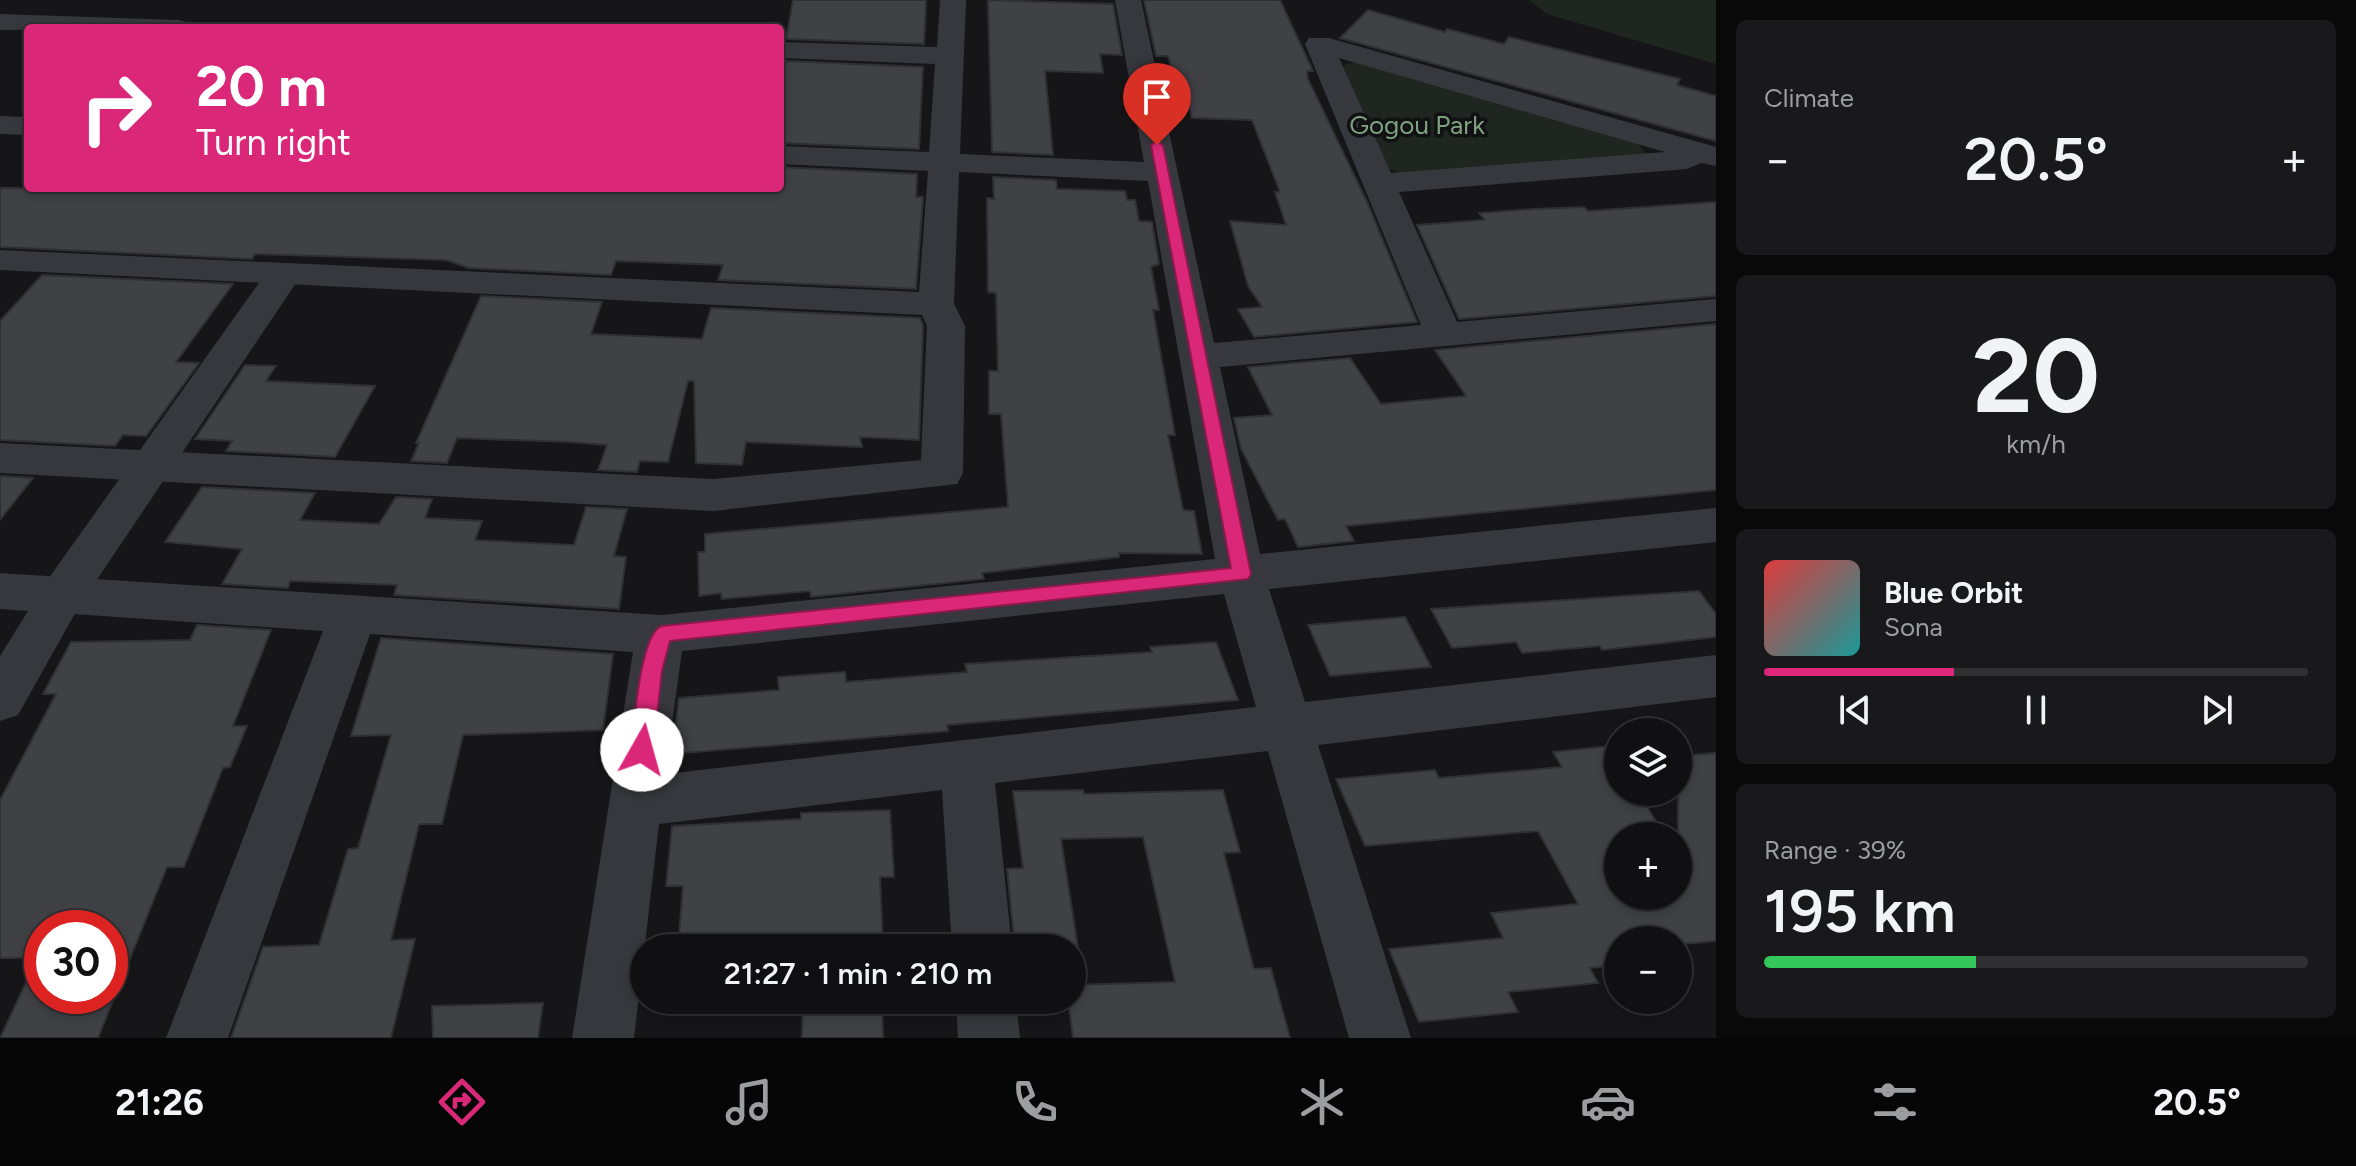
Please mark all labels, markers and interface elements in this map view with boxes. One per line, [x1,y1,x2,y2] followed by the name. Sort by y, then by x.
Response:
[196,53,327,120] text: 20 m
[64,56,168,160] icon: right
[1123,63,1191,145] pin
[1135,75,1179,119] icon: arrive
[1764,82,1854,114] text: Climate
[1349,109,1485,141] park label: Gogou Park
[196,121,351,164] text: Turn right
[1964,123,2108,195] text: 20.5°
[1764,133,1791,186] text: −
[2281,133,2308,186] text: +
[1972,313,2100,438] text: 20
[2006,428,2066,460] text: km/h
[1884,574,2023,611] text: Blue Orbit
[1884,611,1943,643] text: Sona
[1833,688,1877,732] icon: previous
[2014,688,2058,732] icon: pause
[2195,688,2239,732] icon: next
[600,708,684,792] position arrow
[1604,718,1692,1014] map controls
[1604,718,1692,806] button: layers
[1604,822,1692,910] button: +
[1764,834,1906,866] text: Range · 39%
[1764,875,1956,947] text: 195 km
[24,910,128,1014] speed limit sign: 30
[1604,926,1692,1014] button: −
[724,955,992,992] text: 21:27 · 1 min · 210 m
[434,1074,490,1130] icon: directions
[721,1074,777,1130] icon: music
[1007,1074,1063,1130] icon: phone
[1294,1074,1350,1130] icon: climate
[1580,1074,1636,1130] icon: car
[1867,1074,1923,1130] icon: filters
[115,1081,204,1124] text: 21:26
[2153,1081,2241,1124] text: 20.5°

